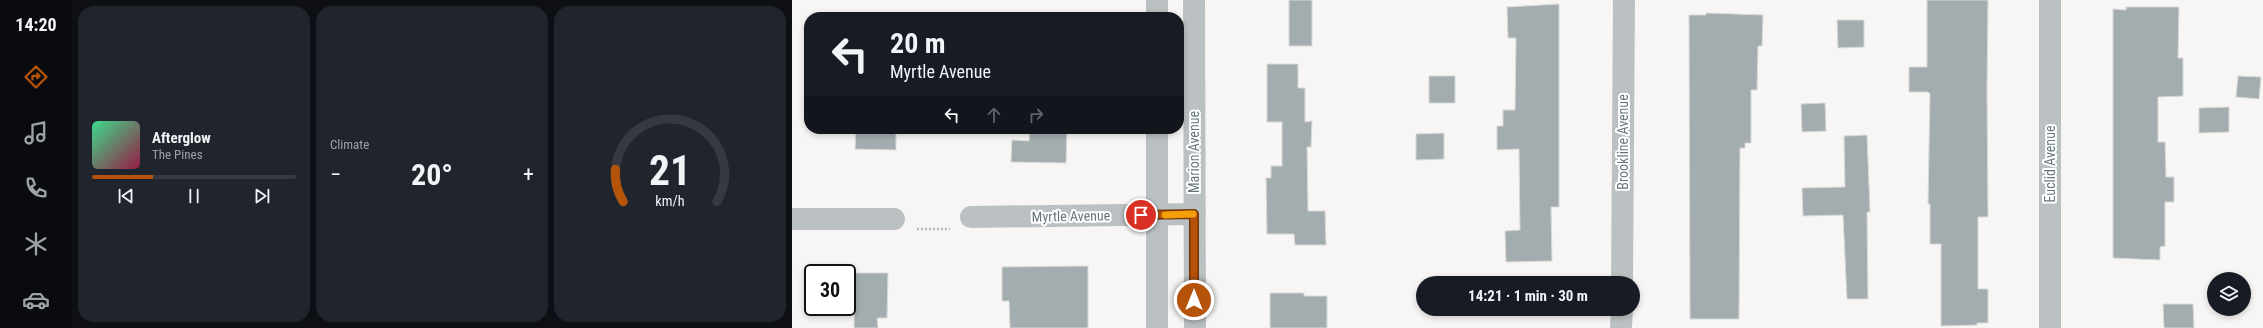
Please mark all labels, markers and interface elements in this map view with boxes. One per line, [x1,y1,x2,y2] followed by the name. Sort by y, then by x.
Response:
[15,14,57,35] text: 14:20
[890,27,946,60] text: 20 m
[824,28,876,80] icon: left
[890,61,991,82] text: Myrtle Avenue
[22,63,50,91] icon: directions
[1615,94,1631,190] street label: Brookline Avenue
[941,104,963,126] icon: left
[983,104,1005,126] icon: ahead
[1025,104,1047,126] icon: right
[1186,111,1202,193] street label: Marion Avenue
[22,119,50,147] icon: music
[2042,125,2058,202] street label: Euclid Avenue
[152,129,211,147] text: Afterglow
[330,137,369,152] text: Climate
[649,146,691,195] text: 21
[152,147,203,162] text: The Pines
[411,157,453,192] text: 20°
[330,162,341,187] text: −
[523,162,534,187] text: +
[22,174,50,202] icon: phone
[115,185,137,207] icon: previous
[183,185,205,207] icon: pause
[251,185,273,207] icon: next
[655,193,685,209] text: km/h
[1124,198,1158,232] pin
[1130,204,1152,226] icon: arrive
[1032,207,1111,225] street label: Myrtle Avenue
[22,230,50,258] icon: climate
[804,264,856,316] speed limit sign: 30
[2207,272,2251,316] map controls
[2207,272,2251,316] button: layers
[1173,279,1215,321] position arrow
[22,286,50,314] icon: car
[1468,287,1588,305] text: 14:21 · 1 min · 30 m

